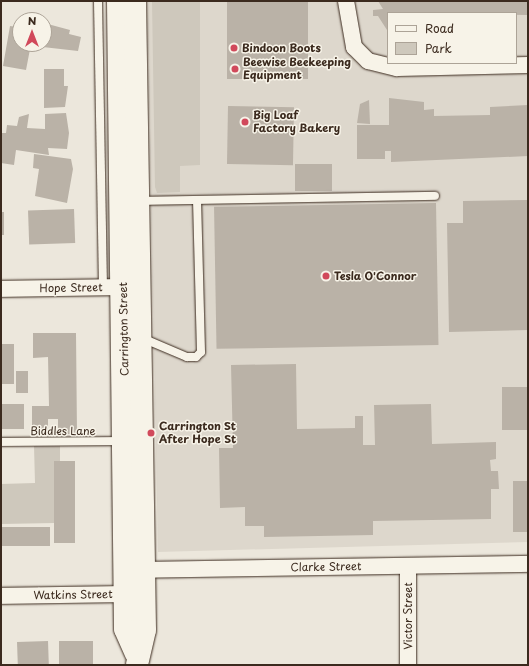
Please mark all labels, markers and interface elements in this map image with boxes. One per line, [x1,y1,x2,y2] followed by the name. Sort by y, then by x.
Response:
[12,12,52,52] north arrow
[28,12,36,29] text: N
[387,12,517,64] legend
[425,19,454,37] text: Road
[425,39,452,57] text: Park
[242,41,321,55] place label: Bindoon Boots
[229,43,239,53] marker: Bindoon Boots
[243,56,351,82] place label: Beewise Beekeeping Equipment
[230,64,240,74] marker: Beewise Beekeeping Equipment
[253,109,341,135] place label: Big Loaf Factory Bakery
[240,117,250,127] marker: Big Loaf Factory Bakery
[334,269,417,283] place label: Tesla O'Connor
[321,271,331,281] marker: Tesla O'Connor
[39,281,103,295] street label: Hope Street
[117,282,131,376] street label: Carrington Street
[159,420,236,446] place label: Carrington St After Hope St
[30,424,96,438] street label: Biddles Lane
[146,428,156,438] marker: Carrington St After Hope St
[290,560,362,574] street label: Clarke Street
[401,582,415,650] street label: Victor Street
[33,588,113,602] street label: Watkins Street

